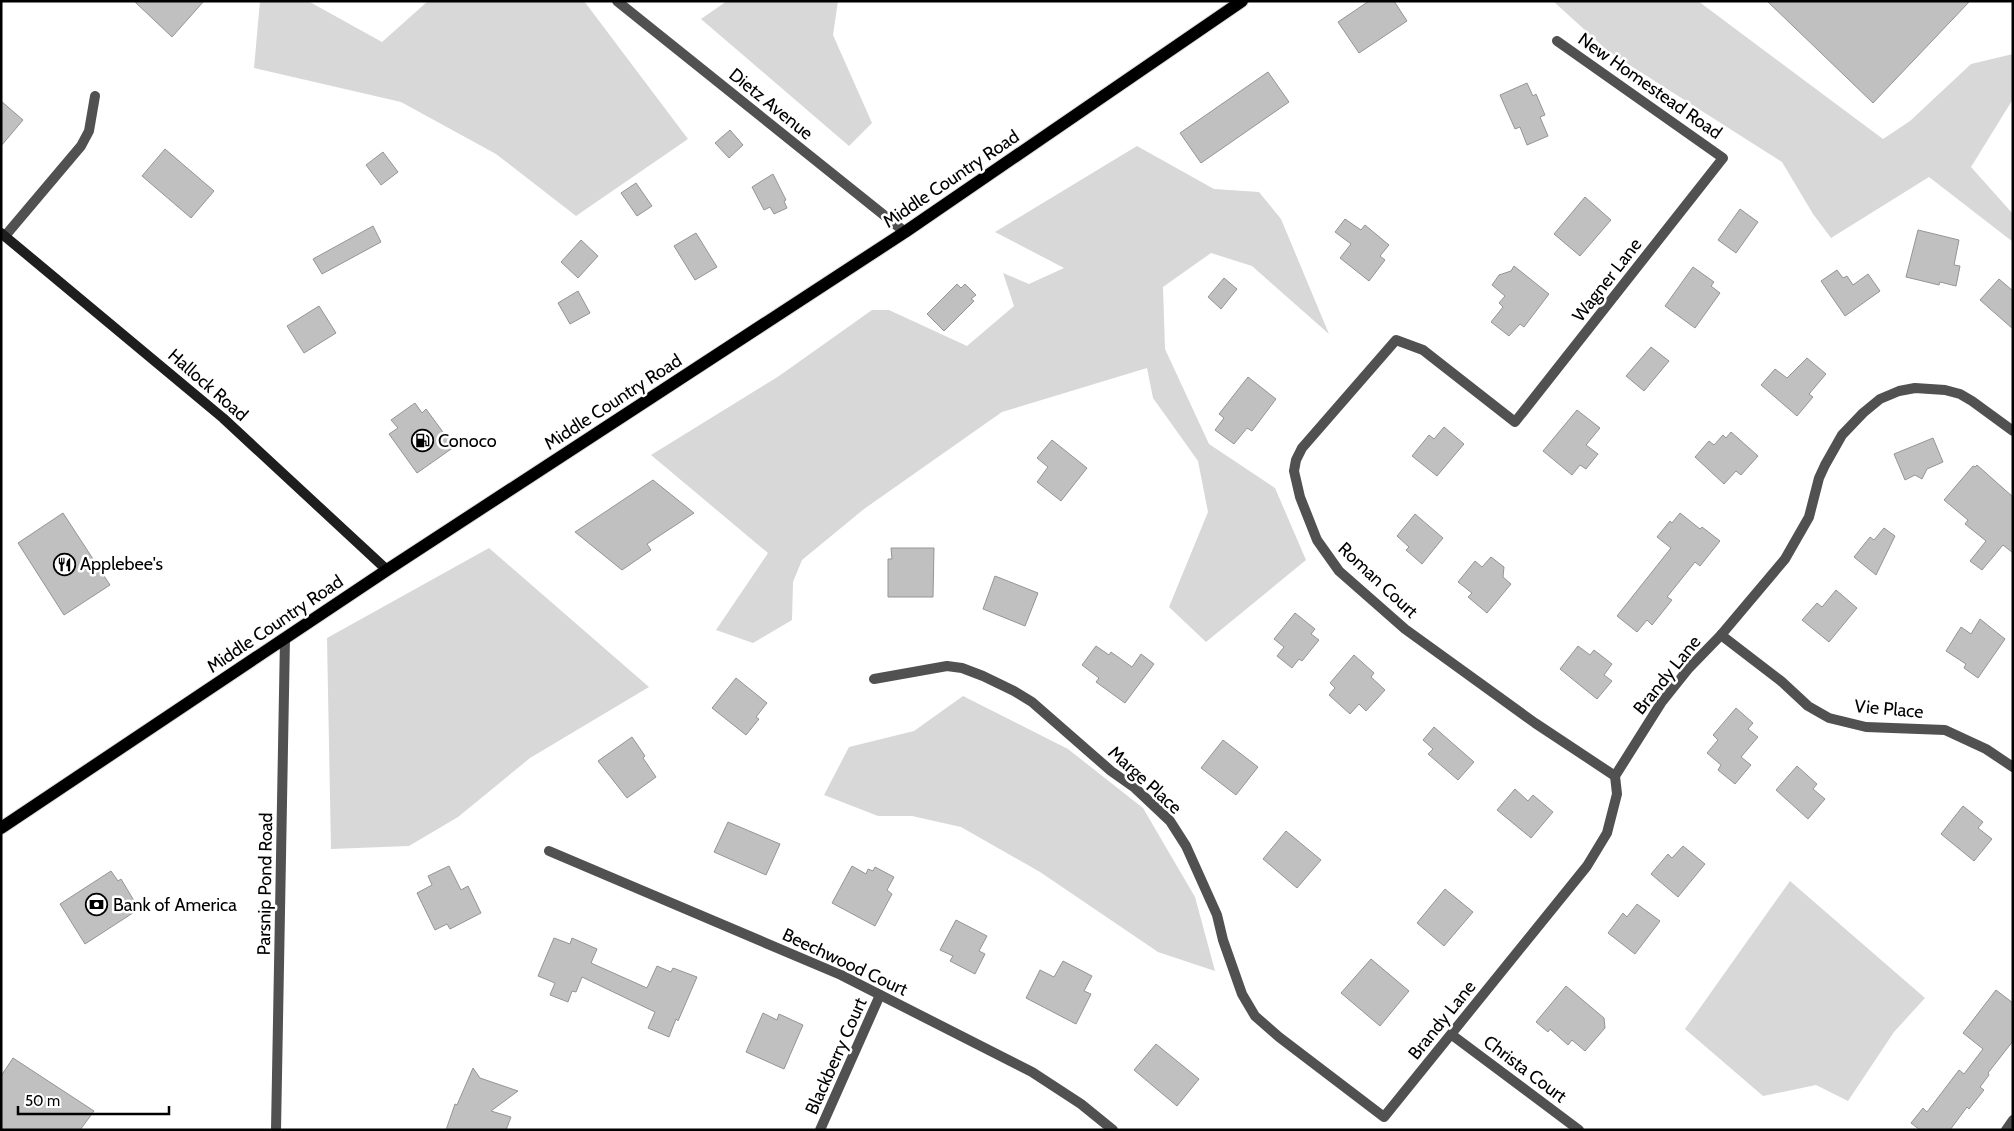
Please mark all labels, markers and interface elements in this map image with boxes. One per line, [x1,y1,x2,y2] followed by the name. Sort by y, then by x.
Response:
[1574,28,1726,144] street label: New Homestead Road
[725,63,817,145] street label: Dietz Avenue
[879,125,1023,233] street label: Middle Country Road
[1568,234,1646,326] street label: Wagner Lane
[163,344,253,426] street label: Hallock Road
[540,349,686,455] street label: Middle Country Road
[410,429,434,453] fuel station icon: Conoco
[438,430,497,452] place label: Conoco
[1334,538,1422,622] street label: Roman Court
[52,552,76,576] restaurant icon: Applebee's
[80,553,163,575] place label: Applebee's
[203,570,347,678] street label: Middle Country Road
[1629,631,1705,719] street label: Brandy Lane
[1854,695,1924,723] street label: Vie Place
[1104,741,1186,819] street label: Marge Place
[253,812,277,956] street label: Parsnip Pond Road
[85,893,109,917] bank icon: Bank of America
[113,894,237,916] place label: Bank of America
[779,923,911,1001] street label: Beechwood Court
[1404,976,1480,1064] street label: Brandy Lane
[800,994,872,1118] street label: Blackberry Court
[1479,1031,1571,1107] street label: Christa Court
[18,1084,169,1116] scale bar
[25,1092,60,1110] text: 50 m

